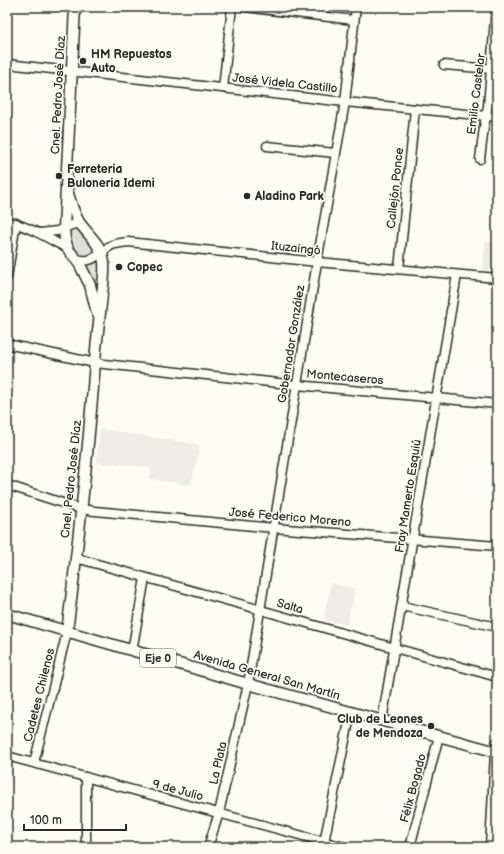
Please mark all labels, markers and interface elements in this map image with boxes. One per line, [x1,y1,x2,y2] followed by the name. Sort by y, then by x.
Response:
[48,35,69,155] street label: Cnel. Pedro José Díaz
[90,47,172,76] place label: HM Repuestos Auto
[464,52,489,135] street label: Emilio Castelar
[78,56,88,66] marker: HM Repuestos Auto
[232,71,338,96] street label: José Videla Castillo
[384,147,407,229] street label: Callejón Ponce
[67,162,155,191] place label: Ferreteria Buloneria Idemi
[54,171,64,181] marker: Ferreteria Buloneria Idemi
[254,189,325,204] place label: Aladino Park
[242,191,252,201] marker: Aladino Park
[270,238,322,259] street label: Ituzaingó
[127,260,163,275] place label: Copec
[114,262,124,272] marker: Copec
[275,284,308,404] street label: Gobernador González
[306,367,384,388] street label: Montecaseros
[58,419,85,539] street label: Cnel. Pedro José Díaz
[392,438,425,554] street label: Fray Mamerto Esquiú
[228,505,352,530] street label: José Federico Moreno
[275,596,305,617] street label: Salta
[21,647,58,744] street label: Cadetes Chilenos
[192,647,342,704] street label: Avenida General San Martín
[140,649,176,667] road number: Eje 0
[337,712,423,741] place label: Club de Leones de Mendoza
[426,721,436,731] marker: Club de Leones de Mendoza
[206,740,231,786] street label: La Plata
[397,752,430,824] street label: Félix Bogado
[151,777,205,805] street label: 9 de Julio
[24,806,126,832] scale bar
[30,813,62,828] text: 100 m

